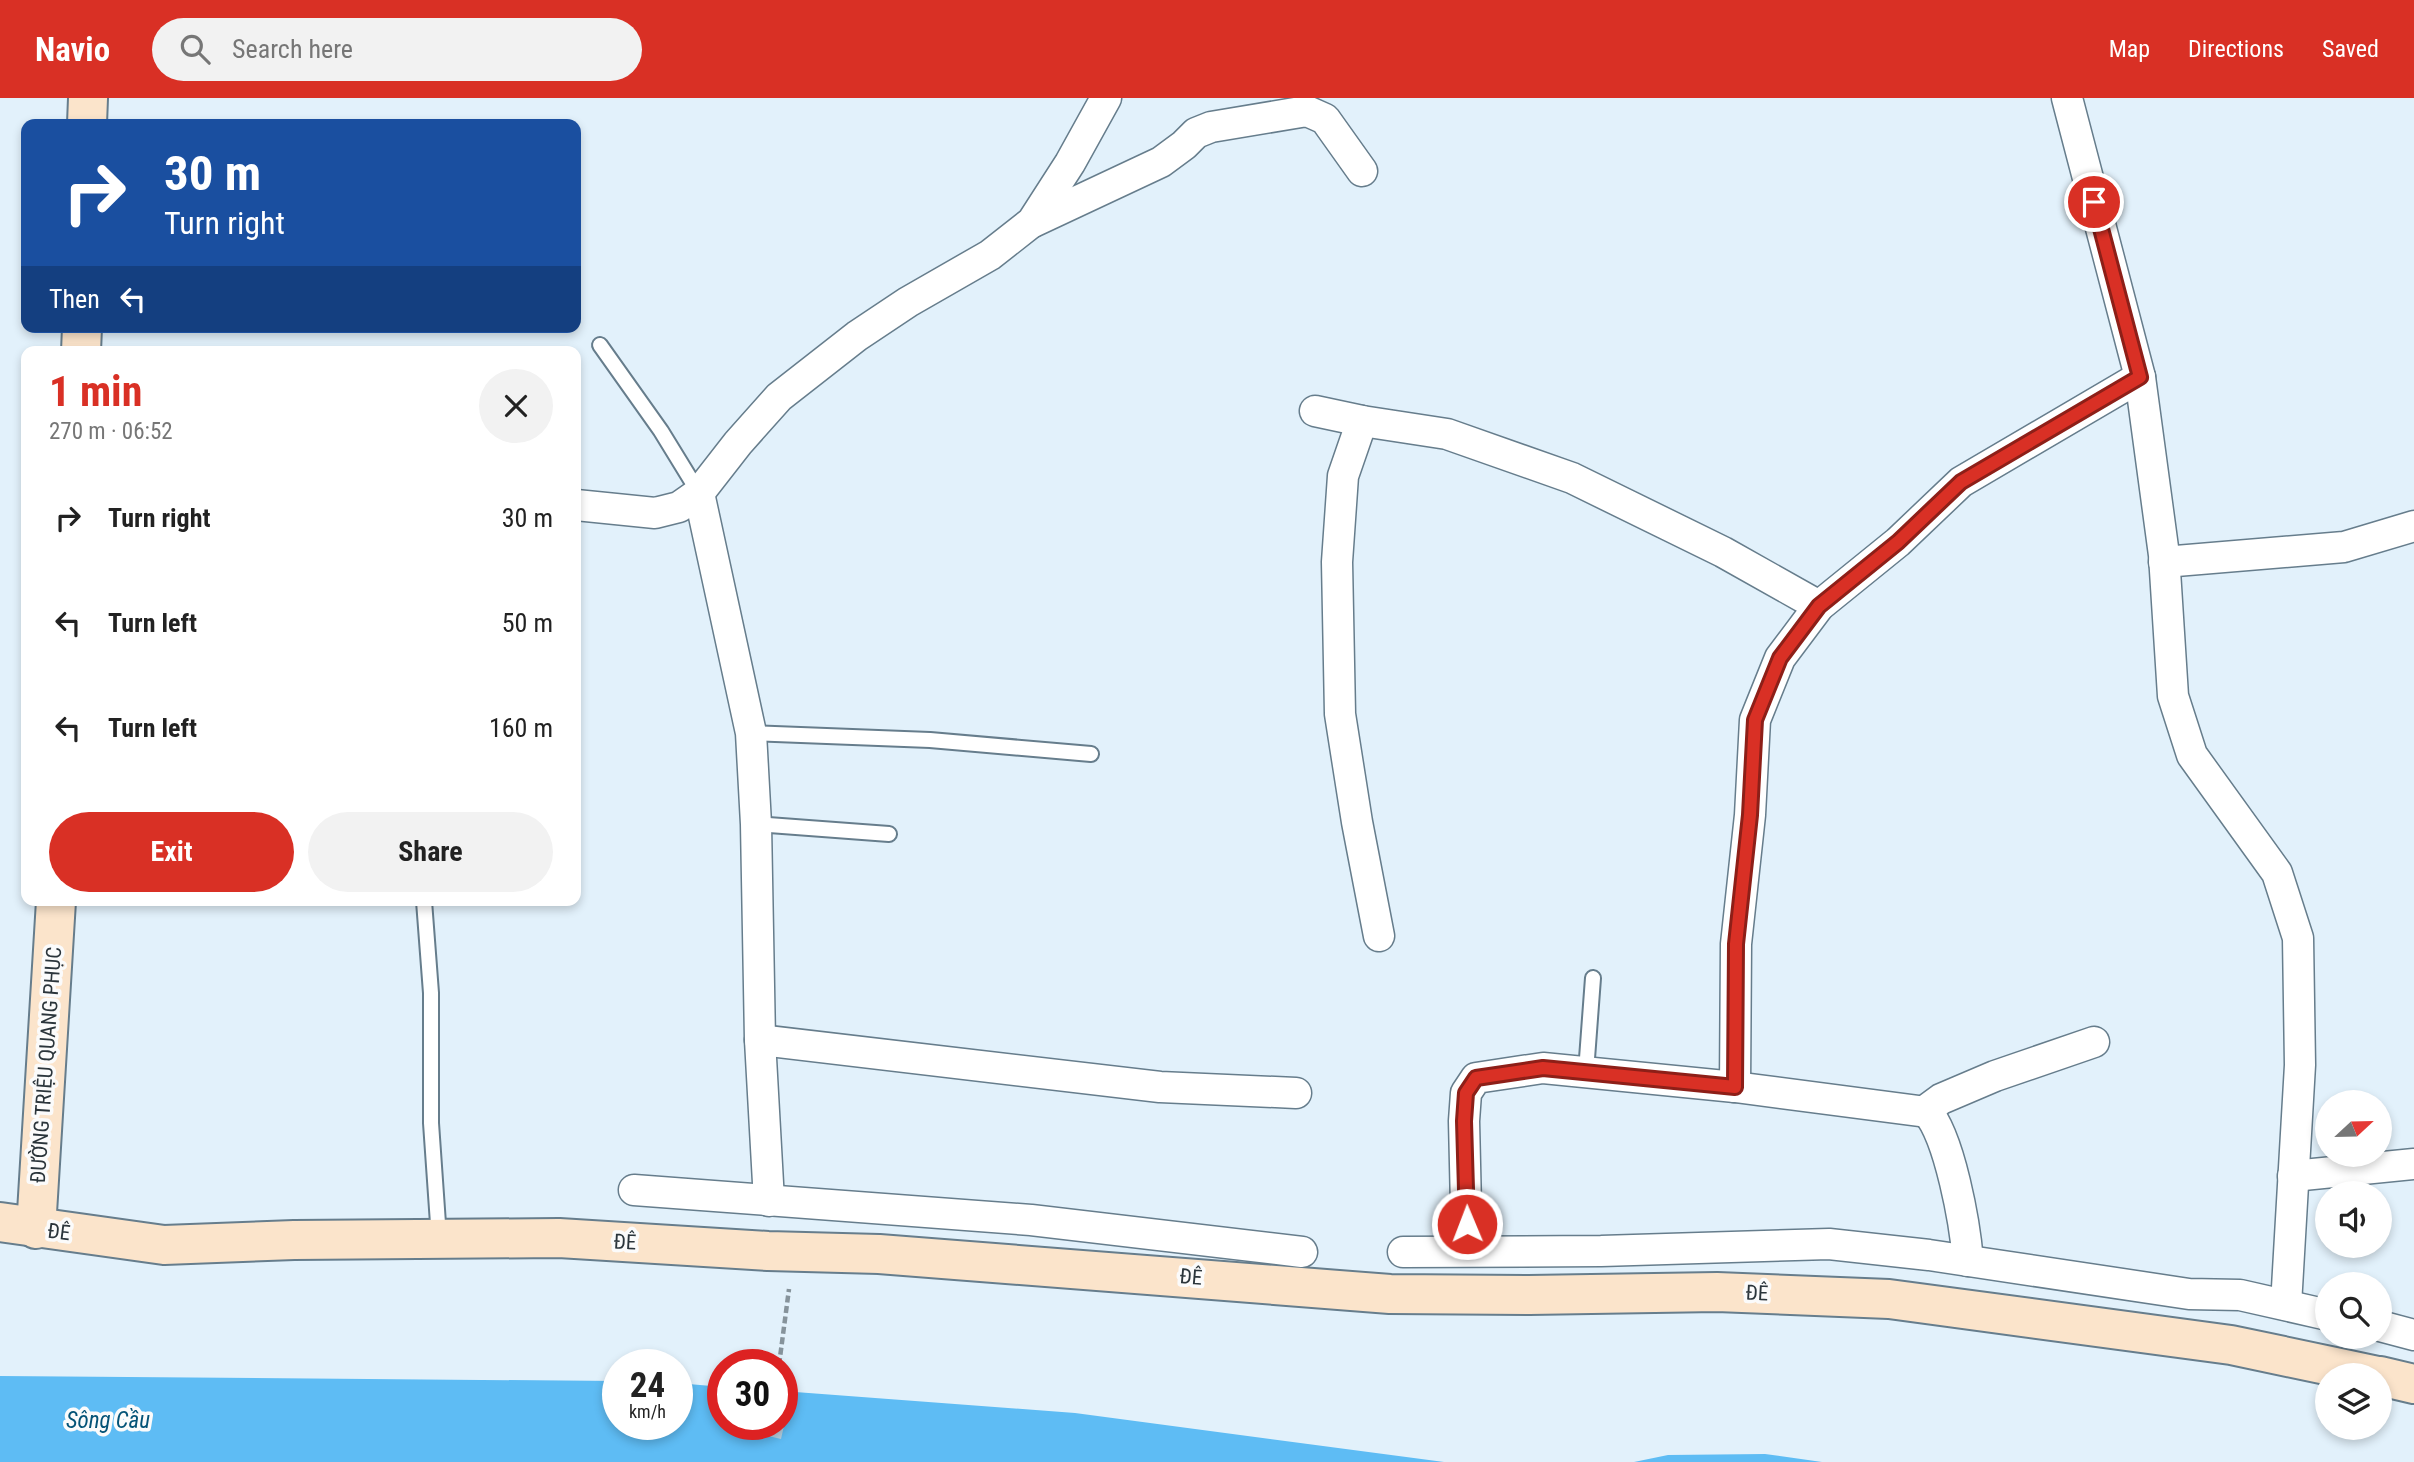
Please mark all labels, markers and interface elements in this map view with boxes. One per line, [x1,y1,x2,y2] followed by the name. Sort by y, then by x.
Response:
[152,18,642,81] search box
[35,30,110,69] text: Navio
[176,30,214,68] icon: search
[232,34,353,64] text: Search here
[2109,35,2150,63] text: Map
[2188,35,2284,63] text: Directions
[2322,35,2379,63] text: Saved
[164,145,261,202] text: 30 m
[49,147,140,238] icon: right
[2064,172,2124,232] pin
[2075,183,2113,221] icon: arrive
[164,204,285,242] text: Turn right
[114,280,152,318] icon: left
[49,284,100,314] text: Then
[49,367,142,416] text: 1 min
[479,369,553,443] button: close
[49,418,173,445] text: 270 m · 06:52
[49,499,87,537] icon: right
[108,503,210,533] text: Turn right
[502,503,553,533] text: 30 m
[49,604,87,642] icon: left
[108,608,197,638] text: Turn left
[502,608,553,638] text: 50 m
[49,709,87,747] icon: left
[108,713,197,743] text: Turn left
[489,713,553,743] text: 160 m
[49,812,294,892] button: Exit
[308,812,553,892] button: Share
[26,946,66,1184] street label: ĐƯỜNG TRIỆU QUANG PHỤC
[2315,1090,2392,1167] north arrow
[2315,1090,2392,1440] map controls
[2315,1181,2392,1258] button: sound
[1430,1187,1504,1261] position arrow
[46,1219,72,1245] street label: ĐÊ
[613,1229,637,1255] street label: ĐÊ
[1179,1264,1203,1290] street label: ĐÊ
[2315,1272,2392,1349] button: search
[1745,1280,1769,1306] street label: ĐÊ
[707,1349,798,1440] speed limit sign: 30
[2315,1363,2392,1440] button: layers
[630,1365,665,1406] text: 24
[629,1401,666,1422] text: km/h
[66,1407,150,1434] water label: Sông Cầu

